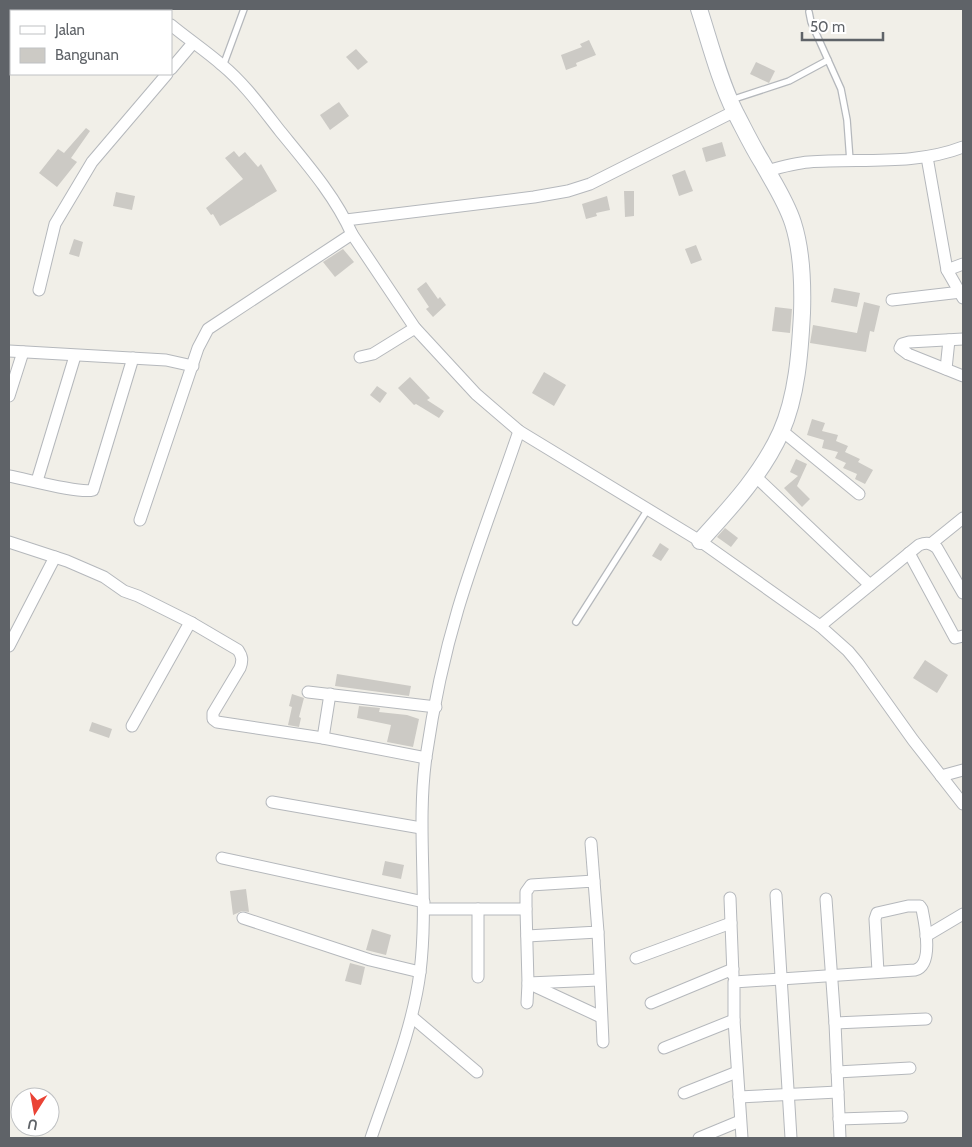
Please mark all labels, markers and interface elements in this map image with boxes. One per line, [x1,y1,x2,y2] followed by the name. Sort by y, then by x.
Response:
[10,10,172,75] legend
[802,10,883,42] scale bar
[810,18,845,36] text: 50 m
[54,21,85,39] text: Jalan
[55,46,119,64] text: Bangunan
[10,1087,60,1137] north arrow
[26,1115,39,1135] text: U

